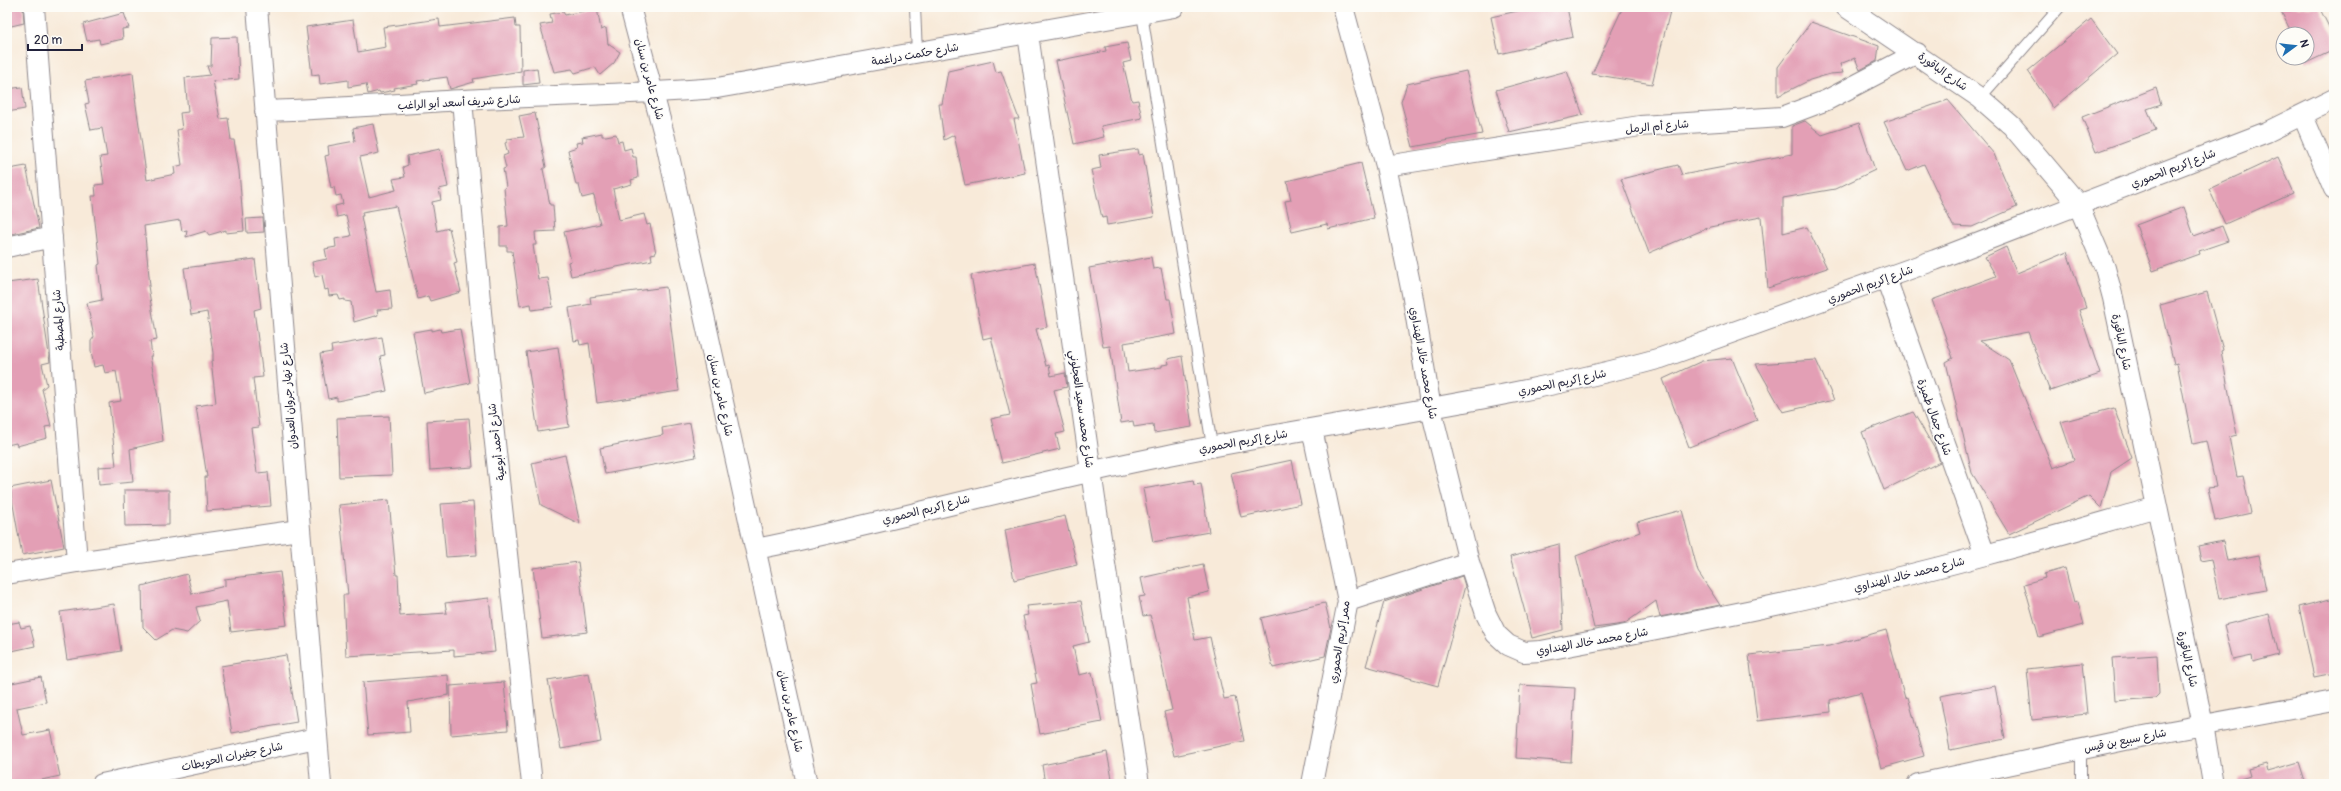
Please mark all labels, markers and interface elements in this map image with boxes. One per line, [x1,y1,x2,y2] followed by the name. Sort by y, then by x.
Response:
[28,26,82,52] scale bar
[2275,26,2315,66] north arrow
[34,33,63,48] text: 20 m
[630,37,667,122] street label: شارع عامر بن سنان
[2297,38,2312,49] text: N
[871,40,960,71] street label: شارع حكمت دراغمة
[1914,50,1970,95] street label: شارع الباقورة
[397,93,521,114] street label: شارع شريف أسعد أبو الراغب
[1625,117,1690,138] street label: شارع أم الرمل
[2129,146,2218,193] street label: شارع إكريم الحموري
[1826,263,1915,308] street label: شارع إكريم الحموري
[50,289,69,351] street label: شارع المصطبة
[1405,306,1440,421] street label: شارع محمد خالد الهنداوي
[2107,313,2134,372] street label: شارع الباقورة
[277,342,302,450] street label: شارع نهار جروان العدوان
[1063,349,1096,469] street label: شارع محمد سعيد العجلوني
[703,353,736,438] street label: شارع عامر بن سنان
[1517,367,1608,400] street label: شارع إكريم الحموري
[1913,377,1954,458] street label: شارع جمال طميزة
[485,402,510,481] street label: شارع أحمد أبوعية
[1198,427,1289,458] street label: شارع إكريم الحموري
[881,492,972,529] street label: شارع إكريم الحموري
[1852,554,1966,596] street label: شارع محمد خالد الهنداوي
[1327,600,1354,685] street label: ممر إكريم الحموري
[1535,625,1650,660] street label: شارع محمد خالد الهنداوي
[2173,630,2200,689] street label: شارع الباقورة
[773,669,806,754] street label: شارع عامر بن سنان
[2083,726,2168,757] street label: شارع سبيع بن قيس
[180,739,284,776] street label: شارع جفيرات الحويطات

